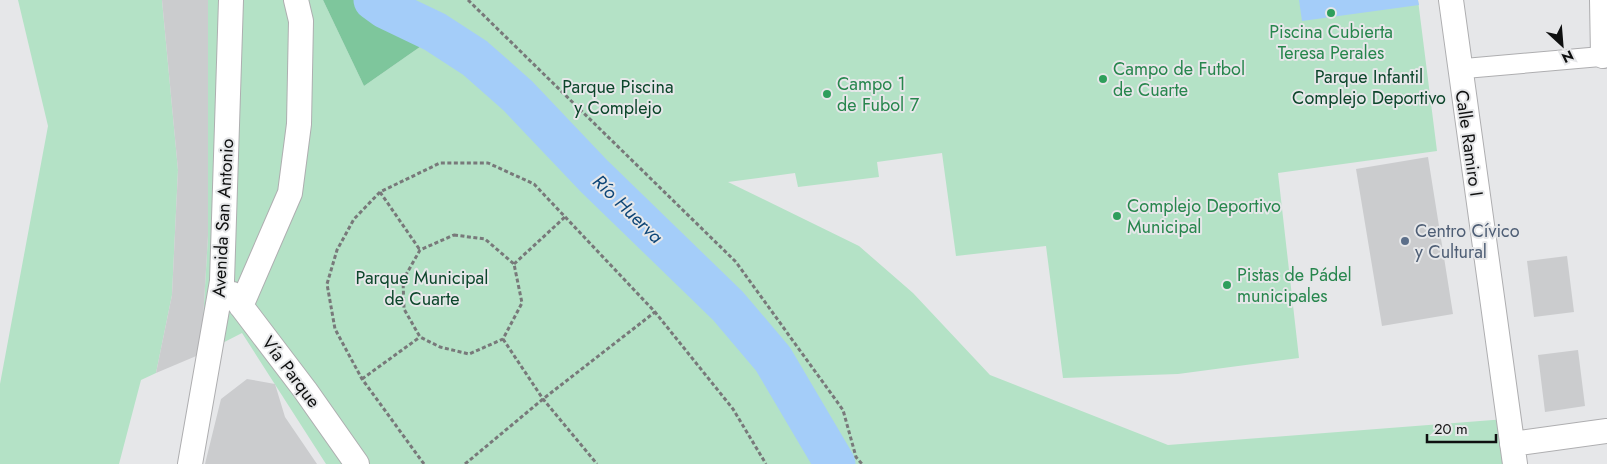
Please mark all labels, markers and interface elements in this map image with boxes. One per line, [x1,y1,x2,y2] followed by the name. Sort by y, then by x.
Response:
[1325,7,1337,19] marker: Piscina Cubierta Teresa Perales
[1269,19,1393,66] place label: Piscina Cubierta Teresa Perales
[1537,20,1587,70] north arrow
[1558,45,1577,68] text: N
[1113,56,1245,103] place label: Campo de Futbol de Cuarte
[1292,64,1446,111] park label: Parque Infantil Complejo Deportivo
[837,71,920,118] place label: Campo 1 de Fubol 7
[1097,73,1109,85] marker: Campo de Futbol de Cuarte
[562,74,674,121] park label: Parque Piscina y Complejo
[821,88,833,100] marker: Campo 1 de Fubol 7
[1449,88,1489,198] street label: Calle Ramiro I
[206,138,240,298] street label: Avenida San Antonio
[587,168,670,250] water label: Río Huerva
[1127,193,1281,240] place label: Complejo Deportivo Municipal
[1111,210,1123,222] marker: Complejo Deportivo Municipal
[1415,218,1520,265] place label: Centro Cívico y Cultural
[1399,235,1411,247] marker: Centro Cívico y Cultural
[1237,262,1352,309] place label: Pistas de Pádel municipales
[356,265,488,312] park label: Parque Municipal de Cuarte
[1221,279,1233,291] marker: Pistas de Pádel municipales
[255,331,327,413] street label: Vía Parque
[1427,412,1496,444] scale bar
[1434,418,1468,440] text: 20 m

